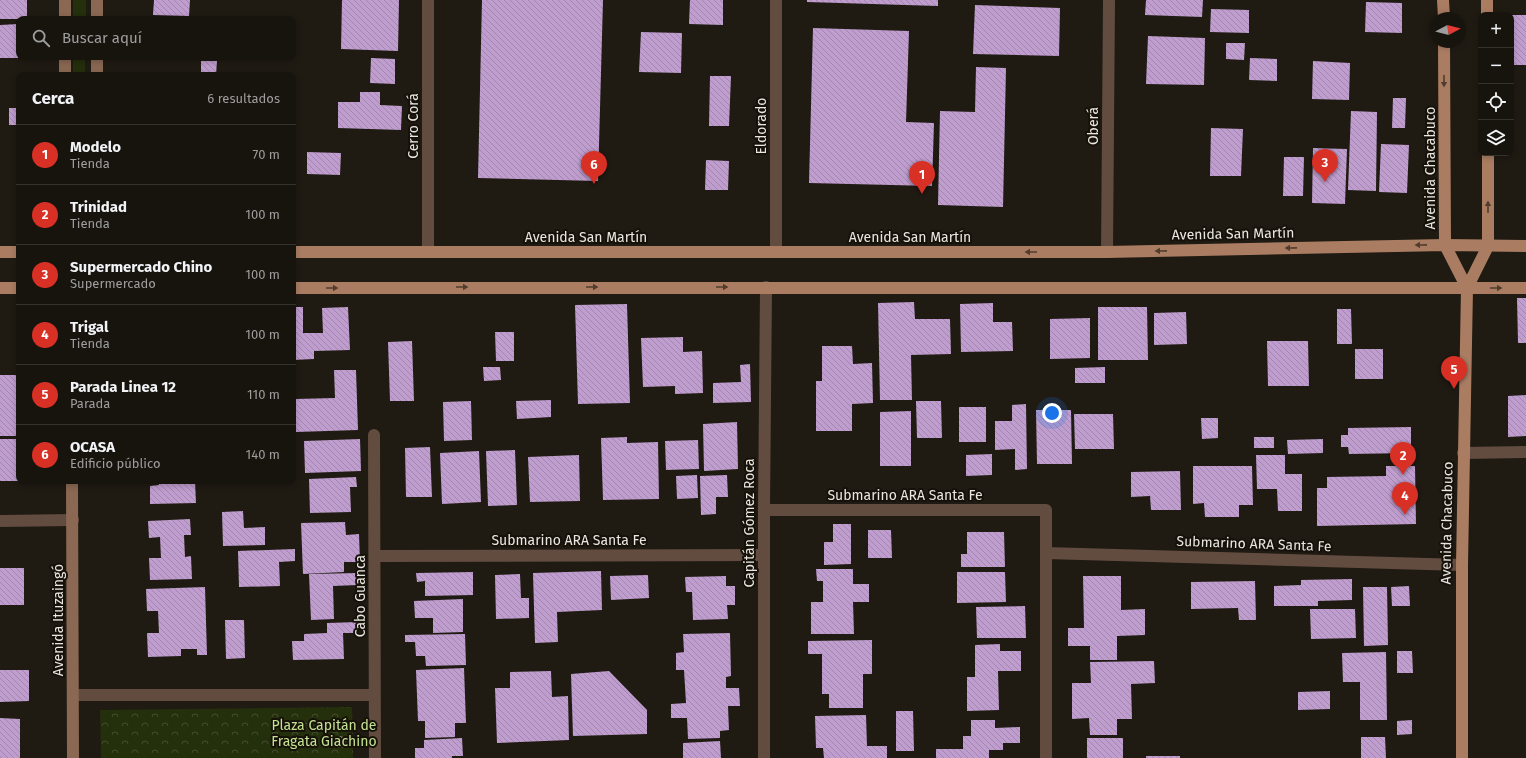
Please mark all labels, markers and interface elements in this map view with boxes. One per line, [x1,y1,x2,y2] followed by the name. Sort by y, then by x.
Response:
[1430,12,1466,48] north arrow
[1478,12,1514,156] map controls
[1478,12,1514,48] button: +
[16,16,296,60] search box
[30,27,52,49] icon: search
[62,29,142,47] text: Buscar aquí
[1478,48,1514,84] button: −
[1441,75,1447,88] one-way arrow
[1478,84,1514,120] button: locate
[32,88,74,109] text: Cerca
[207,91,280,106] text: 6 resultados
[405,93,422,159] street label: Cerro Corá
[753,97,770,155] street label: Eldorado
[1422,106,1439,230] street label: Avenida Chacabuco
[1085,107,1102,145] street label: Oberá
[1478,120,1514,156] button: layers
[70,138,121,156] text: Modelo
[42,147,48,162] text: 1
[253,147,280,162] text: 70 m
[1312,149,1338,182] pin: 3
[581,151,607,184] pin: 6
[70,156,110,171] text: Tienda
[909,161,935,194] pin: 1
[70,198,127,216] text: Trinidad
[1485,200,1491,213] one-way arrow
[42,207,48,222] text: 2
[245,207,280,222] text: 100 m
[70,216,110,231] text: Tienda
[1172,224,1294,244] street label: Avenida San Martín
[525,229,647,246] street label: Avenida San Martín
[849,229,971,246] street label: Avenida San Martín
[1415,242,1427,249] one-way arrow
[1284,245,1297,251] one-way arrow
[1154,248,1167,254] one-way arrow
[1024,249,1037,255] one-way arrow
[70,258,212,276] text: Supermercado Chino
[42,267,48,282] text: 3
[245,267,280,282] text: 100 m
[70,276,156,291] text: Supermercado
[456,284,469,290] one-way arrow
[586,284,599,290] one-way arrow
[716,284,729,290] one-way arrow
[326,285,339,291] one-way arrow
[1490,285,1503,291] one-way arrow
[70,318,108,336] text: Trigal
[41,327,49,342] text: 4
[245,327,280,342] text: 100 m
[70,336,110,351] text: Tienda
[1441,356,1467,389] pin: 5
[70,378,176,396] text: Parada Linea 12
[42,387,48,402] text: 5
[247,387,280,402] text: 110 m
[70,396,110,411] text: Parada
[1042,403,1062,423] your location
[70,438,115,456] text: OCASA
[1390,442,1416,475] pin: 2
[41,447,49,462] text: 6
[246,447,280,462] text: 140 m
[70,456,161,471] text: Edificio público
[741,458,758,588] street label: Capitán Gómez Roca
[1437,461,1457,585] street label: Avenida Chacabuco
[1392,482,1418,515] pin: 4
[827,487,983,504] street label: Submarino ARA Santa Fe
[491,532,647,549] street label: Submarino ARA Santa Fe
[1176,533,1332,555] street label: Submarino ARA Santa Fe
[352,555,369,637] street label: Cabo Guanca
[50,564,67,676] street label: Avenida Ituzaingó
[271,717,377,750] park label: Plaza Capitán de Fragata Giachino

